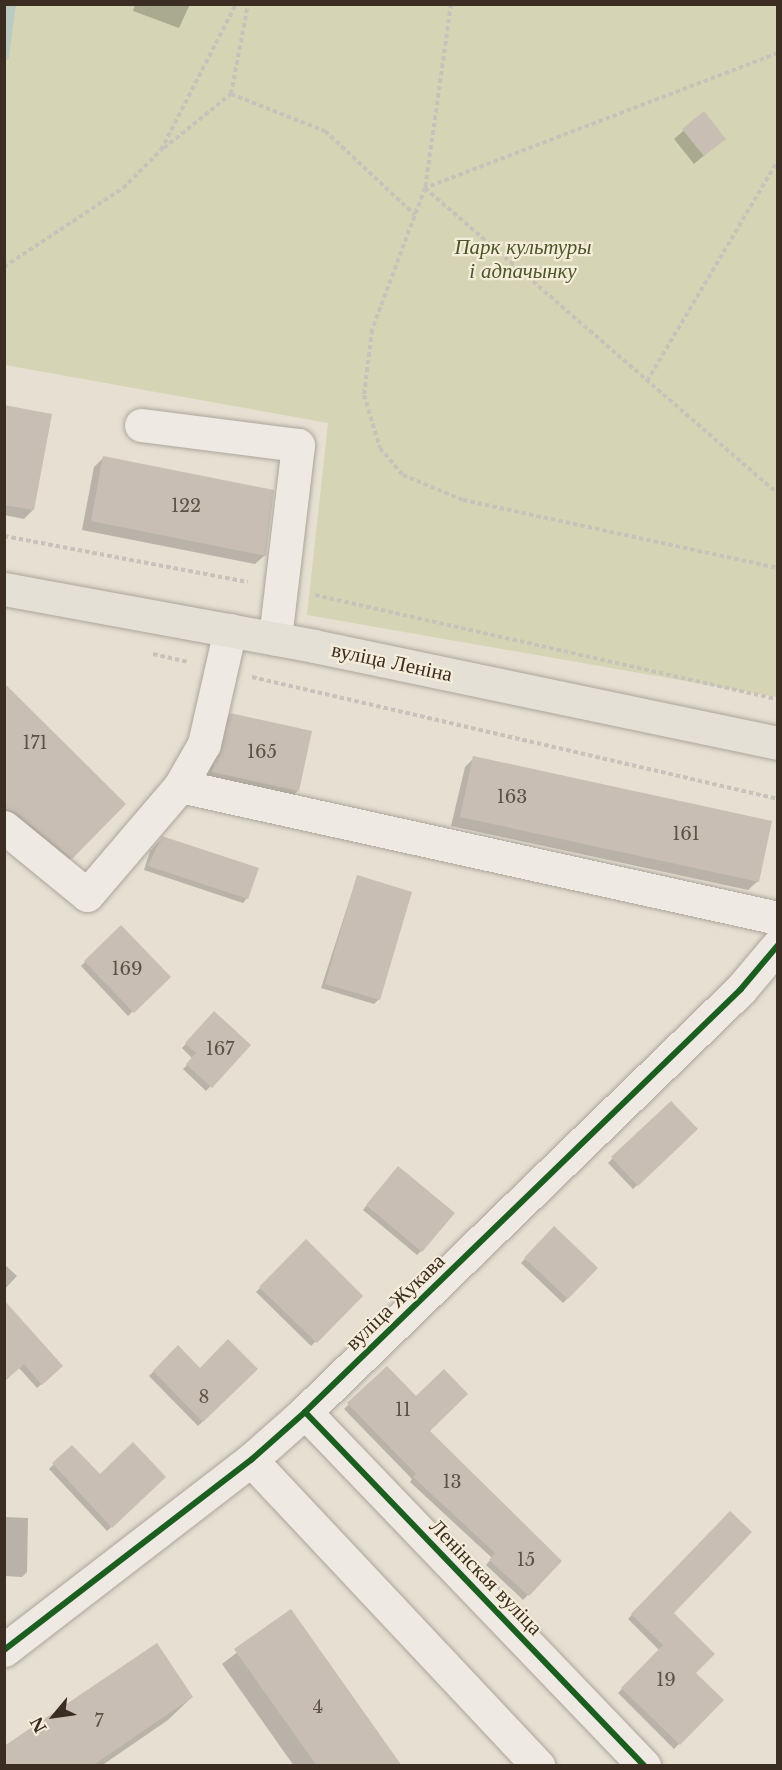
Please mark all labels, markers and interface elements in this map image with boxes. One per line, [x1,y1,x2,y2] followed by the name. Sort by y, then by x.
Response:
[454,234,592,284] park label: Парк культуры і адпачынку
[171,495,201,517] house number: 122
[329,637,455,687] street label: вуліца Леніна
[22,732,48,754] house number: 171
[247,741,277,763] house number: 165
[497,786,527,808] house number: 163
[672,823,700,845] house number: 161
[111,958,143,980] house number: 169
[206,1038,234,1060] house number: 167
[340,1248,450,1356] street label: вуліца Жукава
[199,1386,209,1408] house number: 8
[395,1399,411,1421] house number: 11
[442,1471,462,1493] house number: 13
[424,1514,548,1640] street label: Ленінская вуліца
[517,1549,535,1571] house number: 15
[656,1669,676,1691] house number: 19
[24,1686,84,1746] north arrow
[313,1696,323,1718] house number: 4
[94,1710,104,1732] house number: 7
[26,1713,51,1736] text: N

